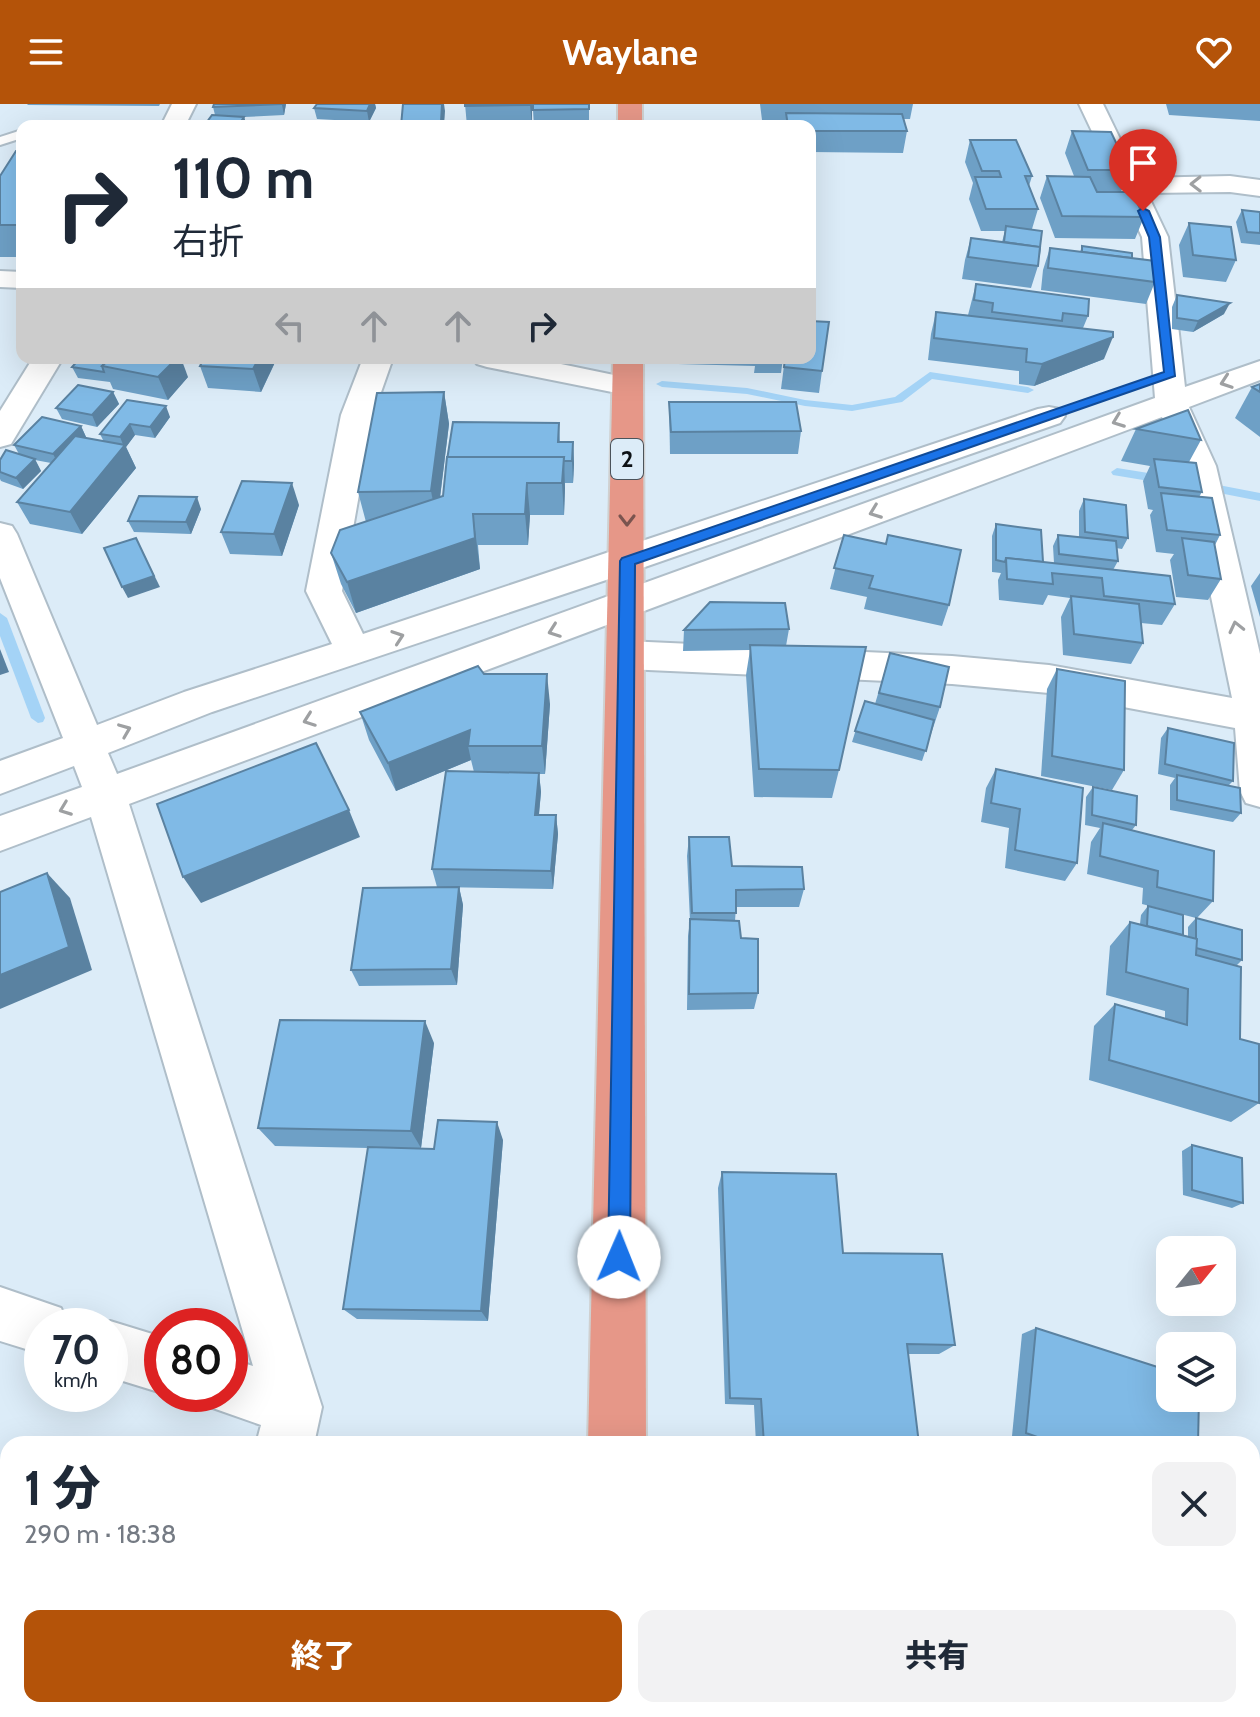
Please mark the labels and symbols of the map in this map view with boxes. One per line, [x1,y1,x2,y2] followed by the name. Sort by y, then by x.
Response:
[1109,129,1177,211] pin
[1189,176,1202,193] one-way arrow
[1219,373,1233,389] one-way arrow
[1112,411,1126,428] one-way arrow
[611,439,643,479] road number: 2
[868,502,882,519] one-way arrow
[618,514,636,527] one-way arrow
[1228,620,1245,634] one-way arrow
[548,622,562,638] one-way arrow
[390,631,404,647] one-way arrow
[303,711,317,727] one-way arrow
[117,723,131,740] one-way arrow
[59,800,73,816] one-way arrow
[577,1215,661,1299] position arrow
[1156,1236,1236,1316] north arrow
[144,1308,248,1412] speed limit sign: 80

